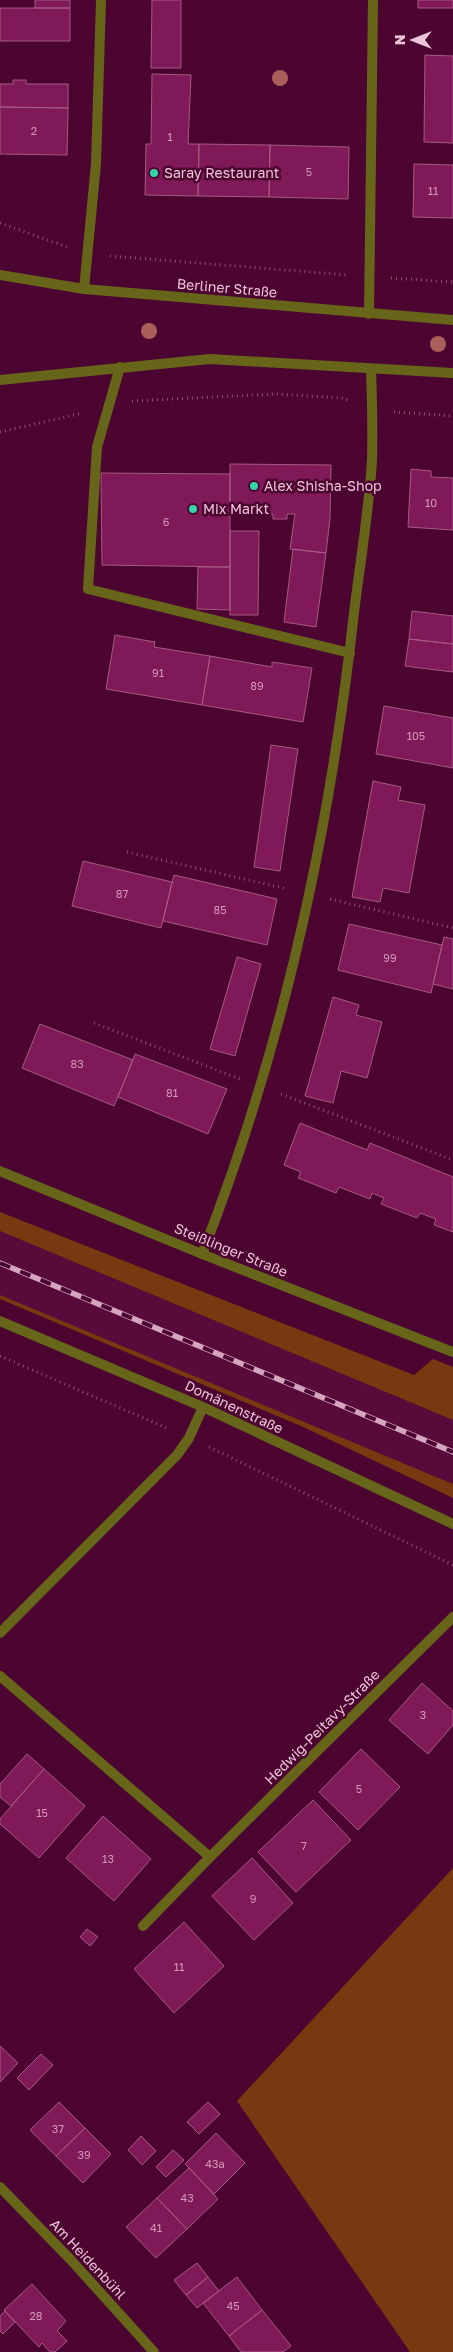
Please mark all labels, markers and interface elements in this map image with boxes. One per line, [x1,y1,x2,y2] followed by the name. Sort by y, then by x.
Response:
[388,15,438,65] north arrow
[391,35,408,45] text: N
[31,124,37,137] house number: 2
[167,130,173,143] house number: 1
[164,164,279,181] place label: Saray Restaurant
[306,165,312,178] house number: 5
[148,167,160,179] marker: Saray Restaurant
[428,184,438,197] house number: 11
[176,275,278,300] street label: Berliner Straße
[264,477,382,494] place label: Alex Shisha-Shop
[248,480,260,492] marker: Alex Shisha-Shop
[425,496,437,509] house number: 10
[203,500,269,517] place label: Mix Markt
[187,503,199,515] marker: Mix Markt
[163,515,170,528] house number: 6
[152,666,164,679] house number: 91
[250,679,264,692] house number: 89
[407,729,425,742] house number: 105
[116,887,128,900] house number: 87
[213,903,227,916] house number: 85
[383,951,397,964] house number: 99
[70,1057,84,1070] house number: 83
[166,1086,178,1099] house number: 81
[172,1219,290,1280] street label: Steißlinger Straße
[182,1376,286,1437] street label: Domänenstraße
[261,1666,383,1788] street label: Hedwig-Peitavy-Straße
[420,1708,426,1721] house number: 3
[356,1782,362,1795] house number: 5
[36,1806,48,1819] house number: 15
[301,1839,307,1852] house number: 7
[102,1852,114,1865] house number: 13
[250,1892,256,1905] house number: 9
[174,1960,184,1973] house number: 11
[52,2122,64,2135] house number: 37
[77,2148,91,2161] house number: 39
[205,2157,225,2170] house number: 43a
[180,2191,194,2204] house number: 43
[47,2215,130,2302] street label: Am Heidenbühl
[150,2221,162,2234] house number: 41
[226,2299,240,2312] house number: 45
[29,2309,43,2322] house number: 28

